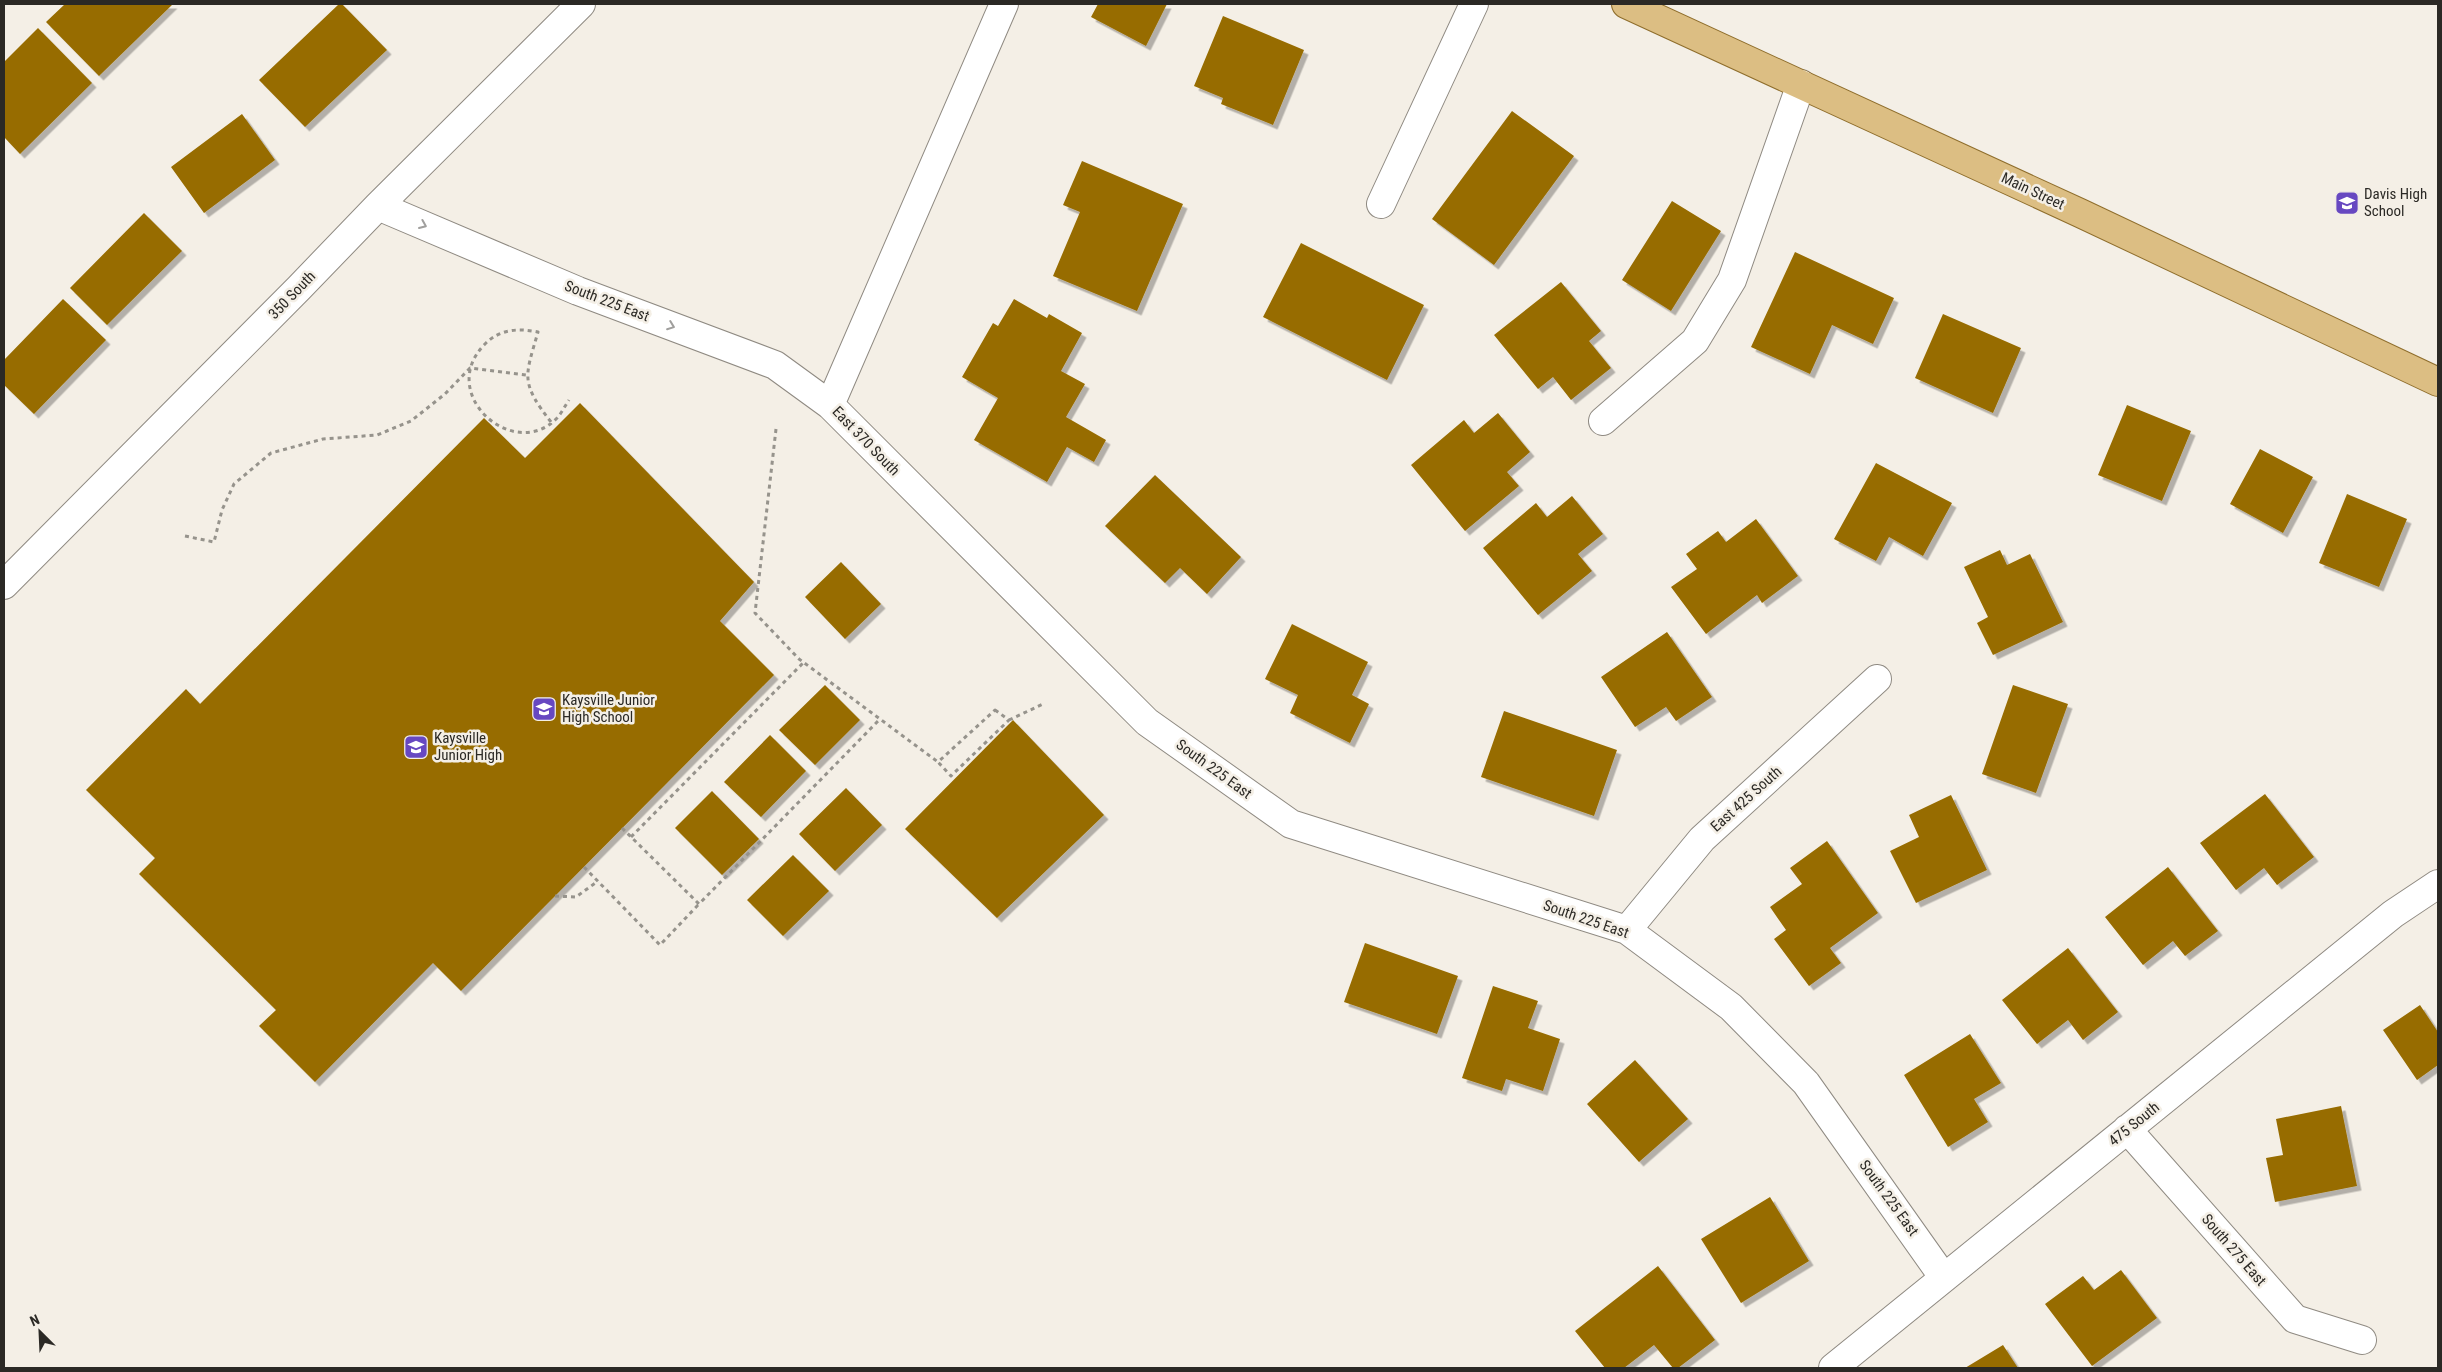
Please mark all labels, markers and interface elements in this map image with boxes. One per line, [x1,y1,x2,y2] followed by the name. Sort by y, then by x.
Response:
[1998,169,2068,213] street label: Main Street
[2364,185,2427,220] place label: Davis High School
[2334,190,2360,216] school or university icon: Davis High School
[418,218,427,229] one-way arrow
[265,267,319,323] street label: 350 South
[562,277,652,325] street label: South 225 East
[666,320,674,330] one-way arrow
[829,403,903,479] street label: East 370 South
[562,691,655,726] place label: Kaysville Junior High School
[531,696,557,722] school or university icon: Kaysville Junior High School
[434,729,502,764] place label: Kaysville Junior High
[403,734,429,760] school or university icon: Kaysville Junior High
[1173,735,1255,803] street label: South 225 East
[1707,762,1785,836] street label: East 425 South
[1541,896,1631,942] street label: South 225 East
[2105,1098,2163,1150] street label: 475 South
[1855,1157,1923,1239] street label: South 225 East
[2198,1210,2270,1290] street label: South 275 East
[15,1307,65,1357] north arrow
[28,1311,42,1329] text: N

